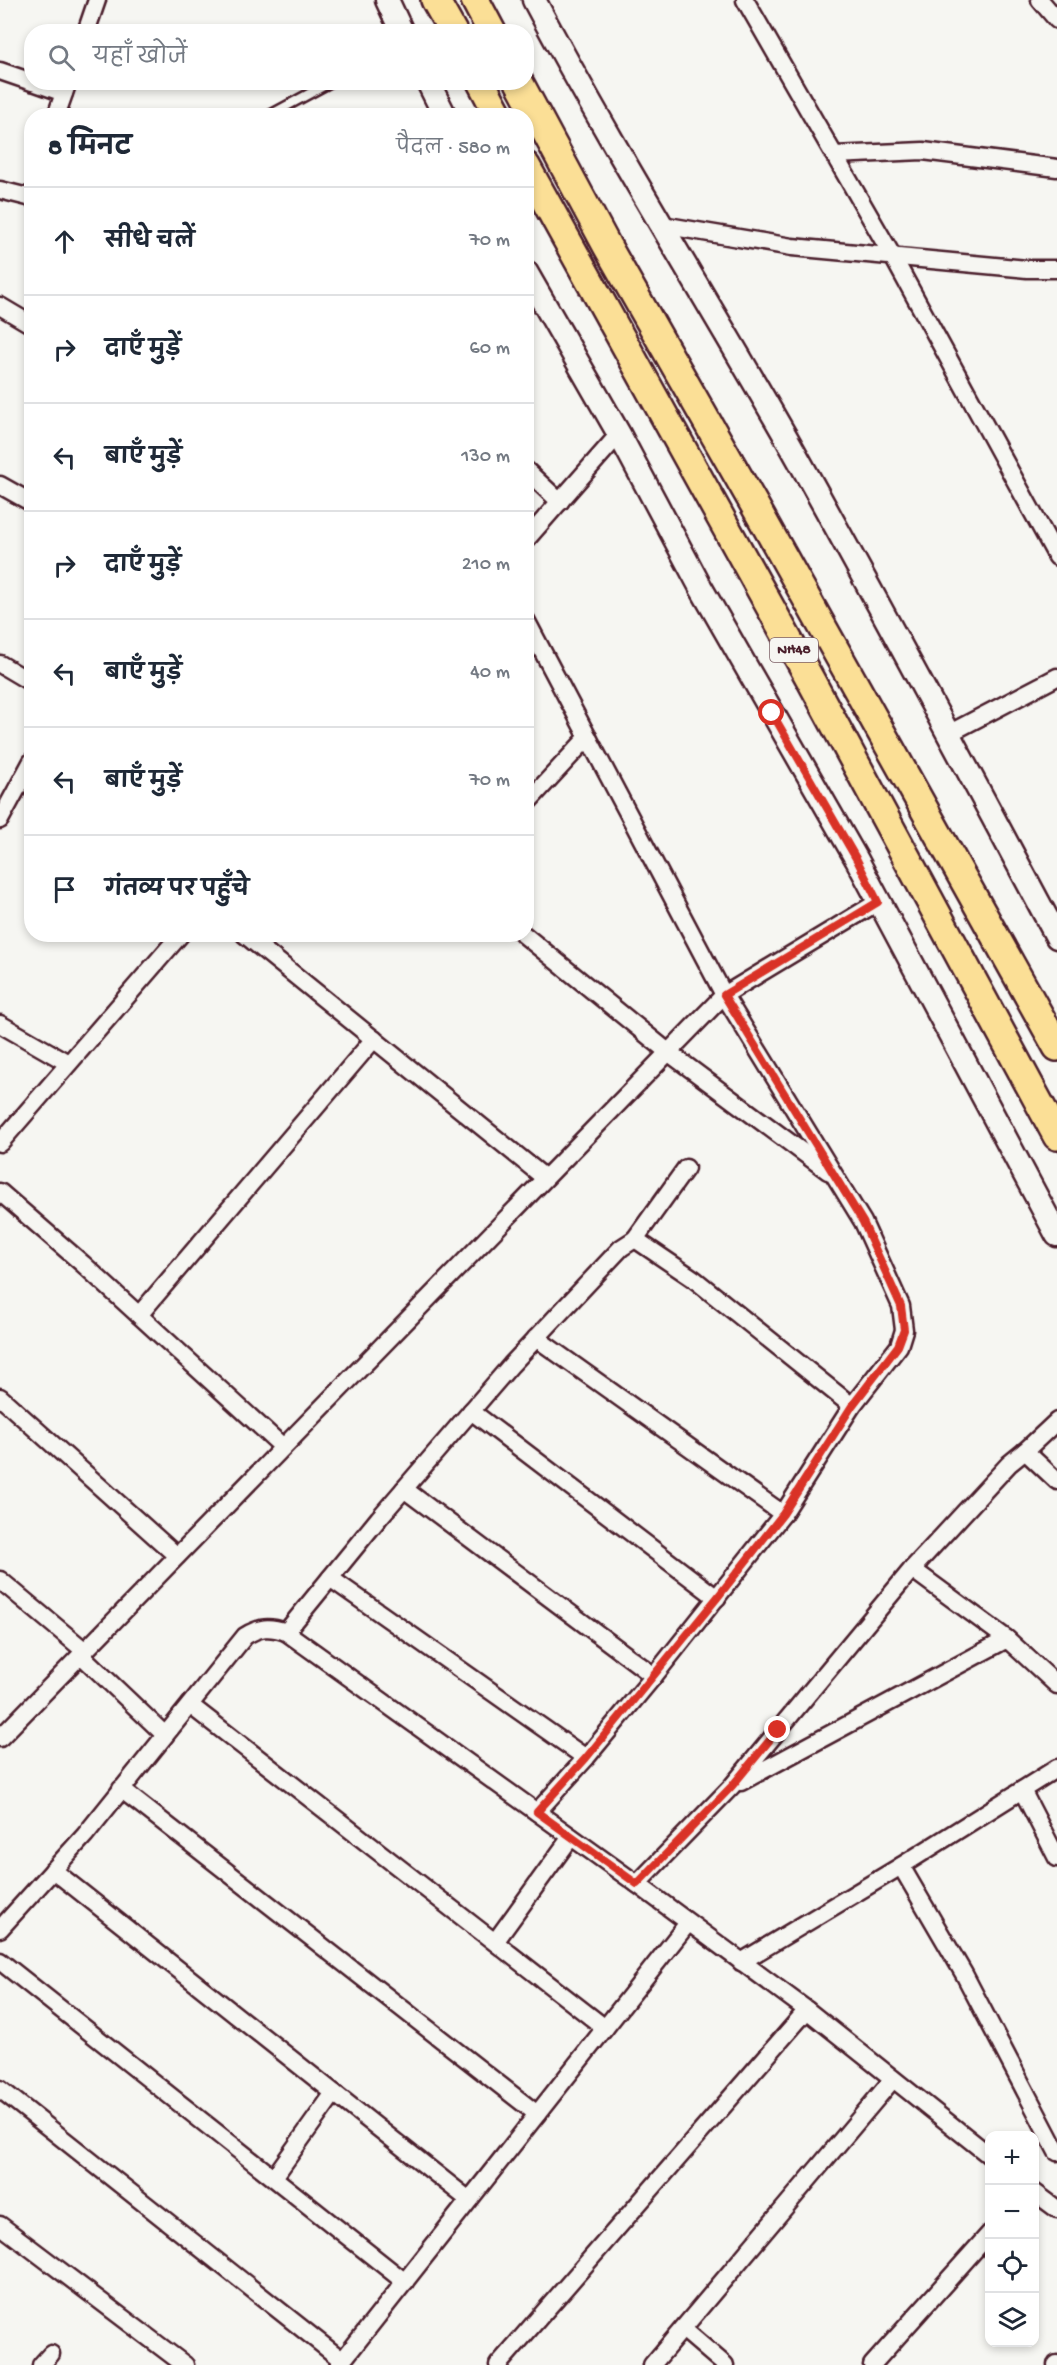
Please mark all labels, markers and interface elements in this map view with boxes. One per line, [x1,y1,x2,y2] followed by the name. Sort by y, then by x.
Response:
[24,24,534,90] search box
[45,41,78,74] icon: search
[93,46,187,72] text: यहाँ खोजें
[48,134,132,165] text: 8 मिनट
[396,138,510,161] text: पैदल · 580 m
[48,225,81,258] icon: ahead
[105,230,195,256] text: सीधे चलें
[469,230,510,253] text: 70 m
[48,333,81,366] icon: right
[105,338,181,364] text: दाएँ मुड़ें
[470,338,510,361] text: 60 m
[48,441,81,474] icon: left
[105,446,182,472] text: बाएँ मुड़ें
[461,446,510,469] text: 130 m
[48,549,81,582] icon: right
[105,554,181,580] text: दाएँ मुड़ें
[462,554,510,577] text: 210 m
[770,638,818,662] road number: NH48
[48,657,81,690] icon: left
[105,662,182,688] text: बाएँ मुड़ें
[470,662,510,685] text: 40 m
[758,699,784,725] route start
[48,765,81,798] icon: left
[105,770,182,796] text: बाएँ मुड़ें
[469,770,510,793] text: 70 m
[48,873,81,906] icon: arrive
[105,878,249,904] text: गंतव्य पर पहुँचे
[764,1716,790,1742] route end
[985,2131,1039,2347] map controls
[985,2131,1039,2185] button: +
[985,2185,1039,2239] button: −
[985,2239,1039,2293] button: locate
[985,2293,1039,2347] button: layers

